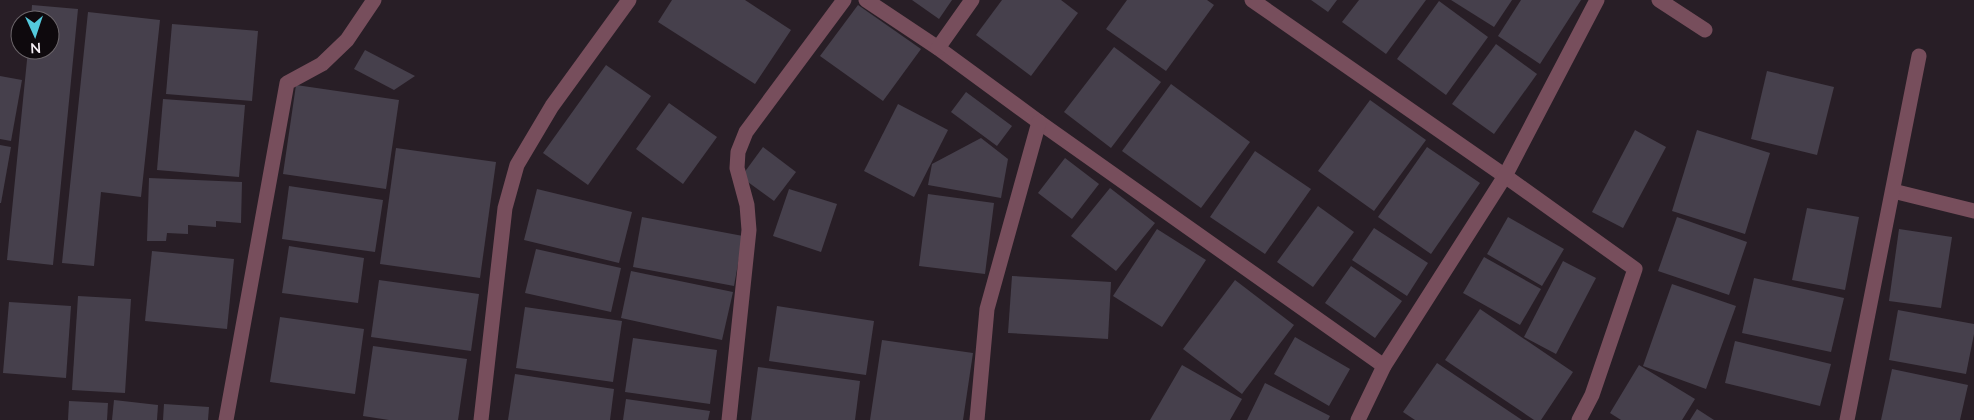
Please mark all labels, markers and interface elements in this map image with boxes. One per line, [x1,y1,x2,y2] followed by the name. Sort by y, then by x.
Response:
[10,10,60,60] north arrow
[30,40,42,57] text: N

